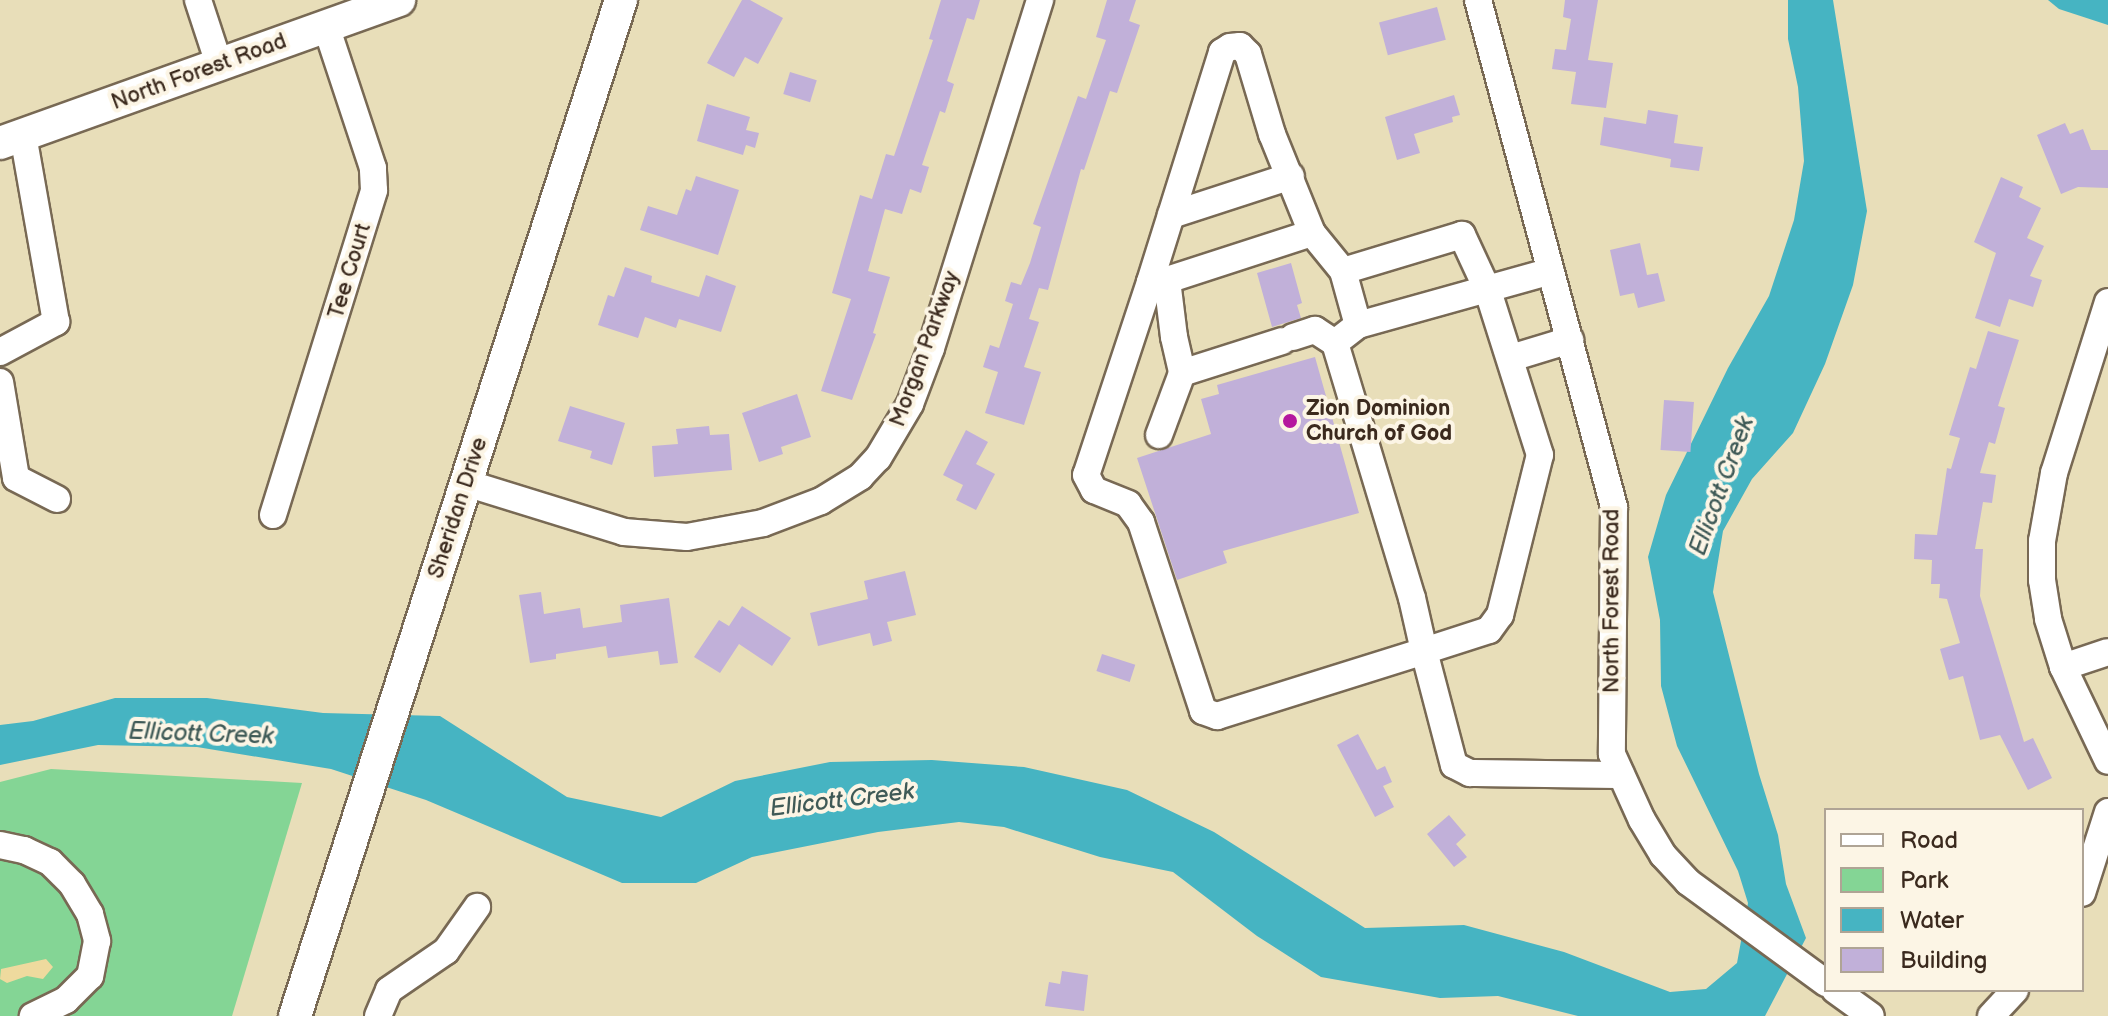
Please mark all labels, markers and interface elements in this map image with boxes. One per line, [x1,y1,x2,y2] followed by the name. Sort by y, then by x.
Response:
[108,28,290,116] street label: North Forest Road
[323,220,377,322] street label: Tee Court
[885,268,965,430] street label: Morgan Parkway
[1306,395,1452,446] place label: Zion Dominion Church of God
[1281,412,1299,430] marker: Zion Dominion Church of God
[1684,413,1760,559] water label: Ellicott Creek
[423,434,493,582] street label: Sheridan Drive
[1599,509,1625,693] street label: North Forest Road
[128,717,274,751] water label: Ellicott Creek
[768,777,916,823] water label: Ellicott Creek
[1824,808,2084,992] legend
[1900,826,1958,855] text: Road
[1900,866,1948,895] text: Park
[1900,906,1964,935] text: Water
[1900,946,1987,975] text: Building

